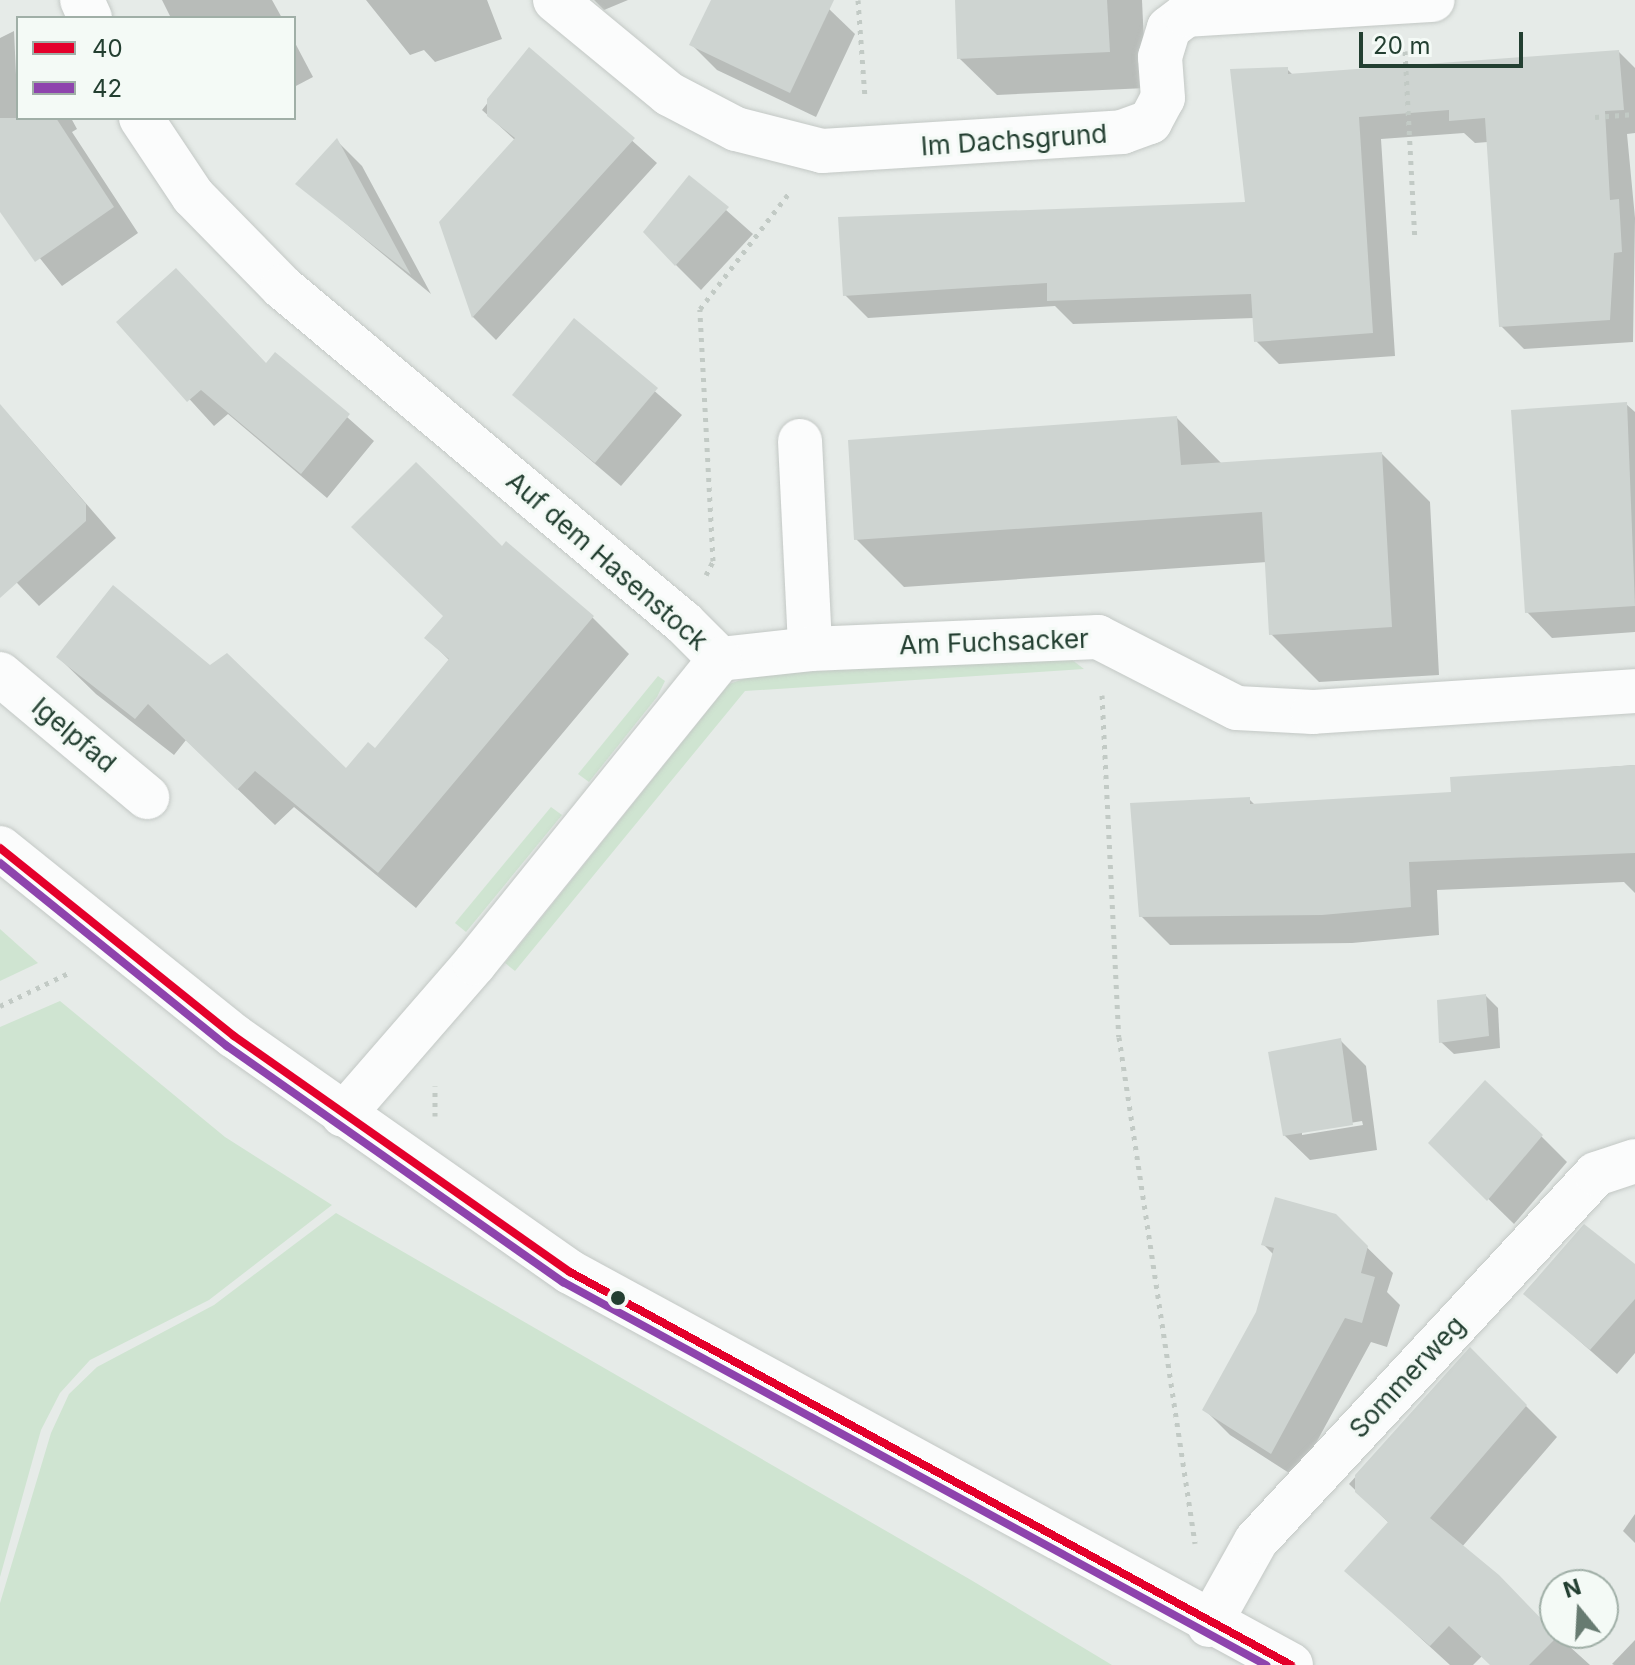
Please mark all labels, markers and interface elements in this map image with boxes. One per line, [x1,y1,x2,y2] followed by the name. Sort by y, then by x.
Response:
[16,16,296,120] legend
[1363,16,1527,66] scale bar
[1373,31,1431,60] text: 20 m
[92,34,123,63] text: 40
[92,74,122,103] text: 42
[920,118,1108,162] street label: Im Dachsgrund
[500,465,714,657] street label: Auf dem Hasenstock
[899,623,1089,661] street label: Am Fuchsacker
[26,691,122,779] street label: Igelpfad
[610,1290,626,1306] unlabelled marker
[1343,1310,1471,1444] street label: Sommerweg
[1539,1569,1619,1649] north arrow
[1560,1573,1584,1603] text: N

